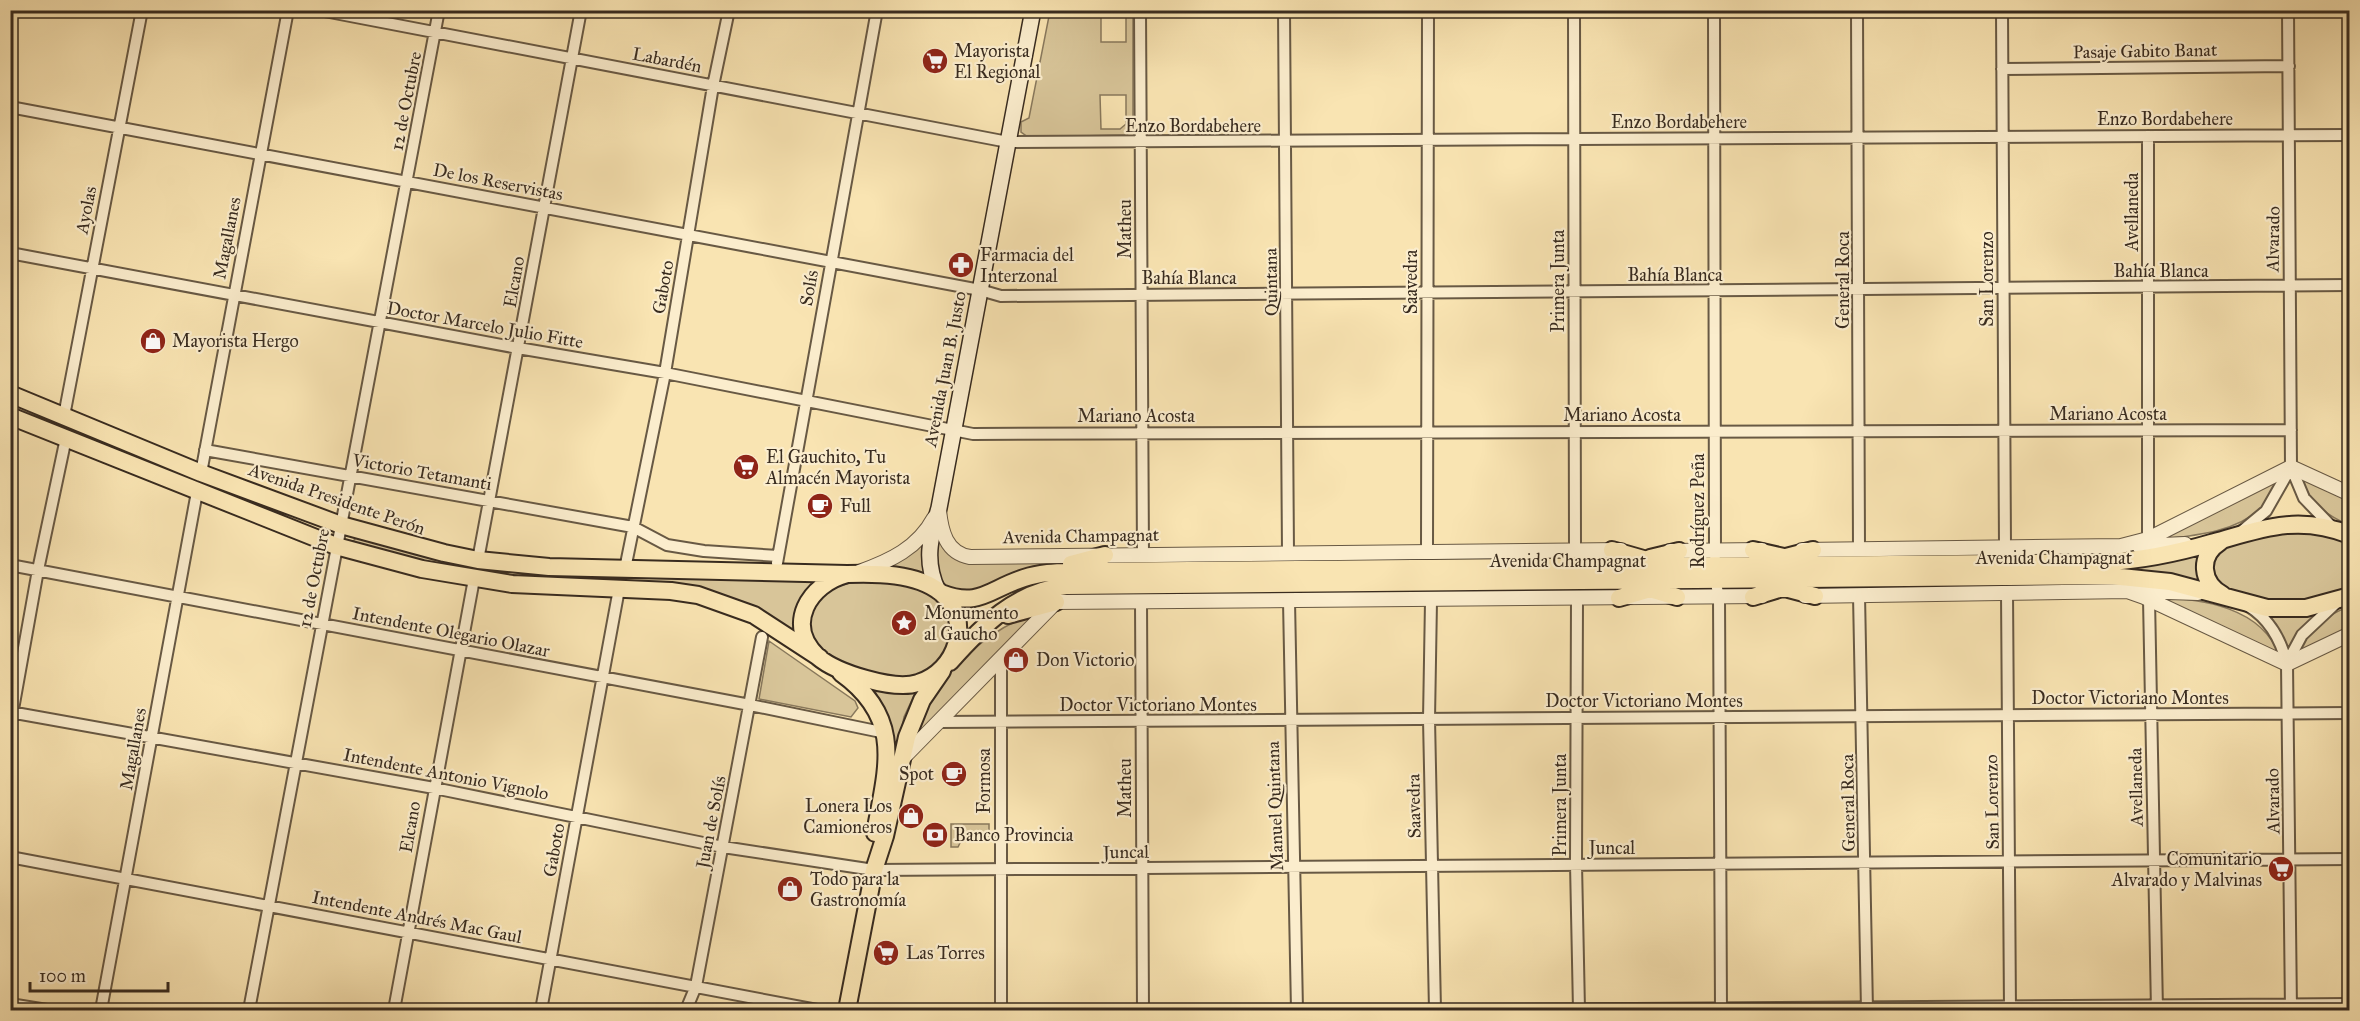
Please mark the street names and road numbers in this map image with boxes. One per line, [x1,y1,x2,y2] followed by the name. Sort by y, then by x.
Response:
[2073,39,2218,63] street label: Pasaje Gabito Banat
[630,43,704,78] street label: Labardén
[386,50,426,152] street label: 12 de Octubre
[2097,108,2233,130] street label: Enzo Bordabehere
[1611,111,1747,133] street label: Enzo Bordabehere
[1125,115,1261,137] street label: Enzo Bordabehere
[431,159,565,205] street label: De los Reservistas
[2121,172,2143,252] street label: Avellaneda
[70,184,101,237] street label: Ayolas
[208,195,247,281] street label: Magallanes
[1114,199,1136,259] street label: Matheu
[2261,206,2285,273] street label: Alvarado
[1547,229,1570,332] street label: Primera Junta
[1832,231,1854,329] street label: General Roca
[1976,231,1998,327] street label: San Lorenzo
[1259,247,1283,316] street label: Quintana
[1400,249,1422,314] street label: Saavedra
[499,255,529,309] street label: Elcano
[647,258,679,316] street label: Gaboto
[2113,260,2209,282] street label: Bahía Blanca
[1627,264,1723,286] street label: Bahía Blanca
[1141,267,1237,289] street label: Bahía Blanca
[795,268,823,308] street label: Solís
[919,289,972,450] street label: Avenida Juan B. Justo
[385,297,585,354] street label: Doctor Marcelo Julio Fitte
[2049,403,2167,425] street label: Mariano Acosta
[1563,404,1681,426] street label: Mariano Acosta
[1077,405,1195,427] street label: Mariano Acosta
[350,449,494,495] street label: Victorio Tetamanti
[1687,453,1710,569] street label: Rodríguez Peña
[245,458,428,540] street label: Avenida Presidente Perón
[1002,524,1160,549] street label: Avenida Champagnat
[294,527,334,629] street label: 12 de Octubre
[1975,547,2133,570] street label: Avenida Champagnat
[1489,550,1647,573] street label: Avenida Champagnat
[350,602,552,663] street label: Intendente Olegario Olazar
[2031,687,2229,709] street label: Doctor Victoriano Montes
[1545,690,1743,712] street label: Doctor Victoriano Montes
[1059,694,1257,716] street label: Doctor Victoriano Montes
[115,706,152,792] street label: Magallanes
[1262,740,1288,871] street label: Manuel Quintana
[341,743,551,806] street label: Intendente Antonio Vignolo
[2124,747,2148,827] street label: Avellaneda
[973,748,995,814] street label: Formosa
[1549,753,1572,856] street label: Primera Junta
[1836,753,1860,852] street label: General Roca
[1980,754,2004,850] street label: San Lorenzo
[1114,758,1136,818] street label: Matheu
[2261,768,2285,835] street label: Alvarado
[1402,773,1426,839] street label: Saavedra
[691,774,732,872] street label: Juan de Solís
[395,800,425,854] street label: Elcano
[538,821,570,879] street label: Gaboto
[1587,837,1635,860] street label: Juncal
[1101,841,1149,864] street label: Juncal
[310,886,524,948] street label: Intendente Andrés Mac Gaul

